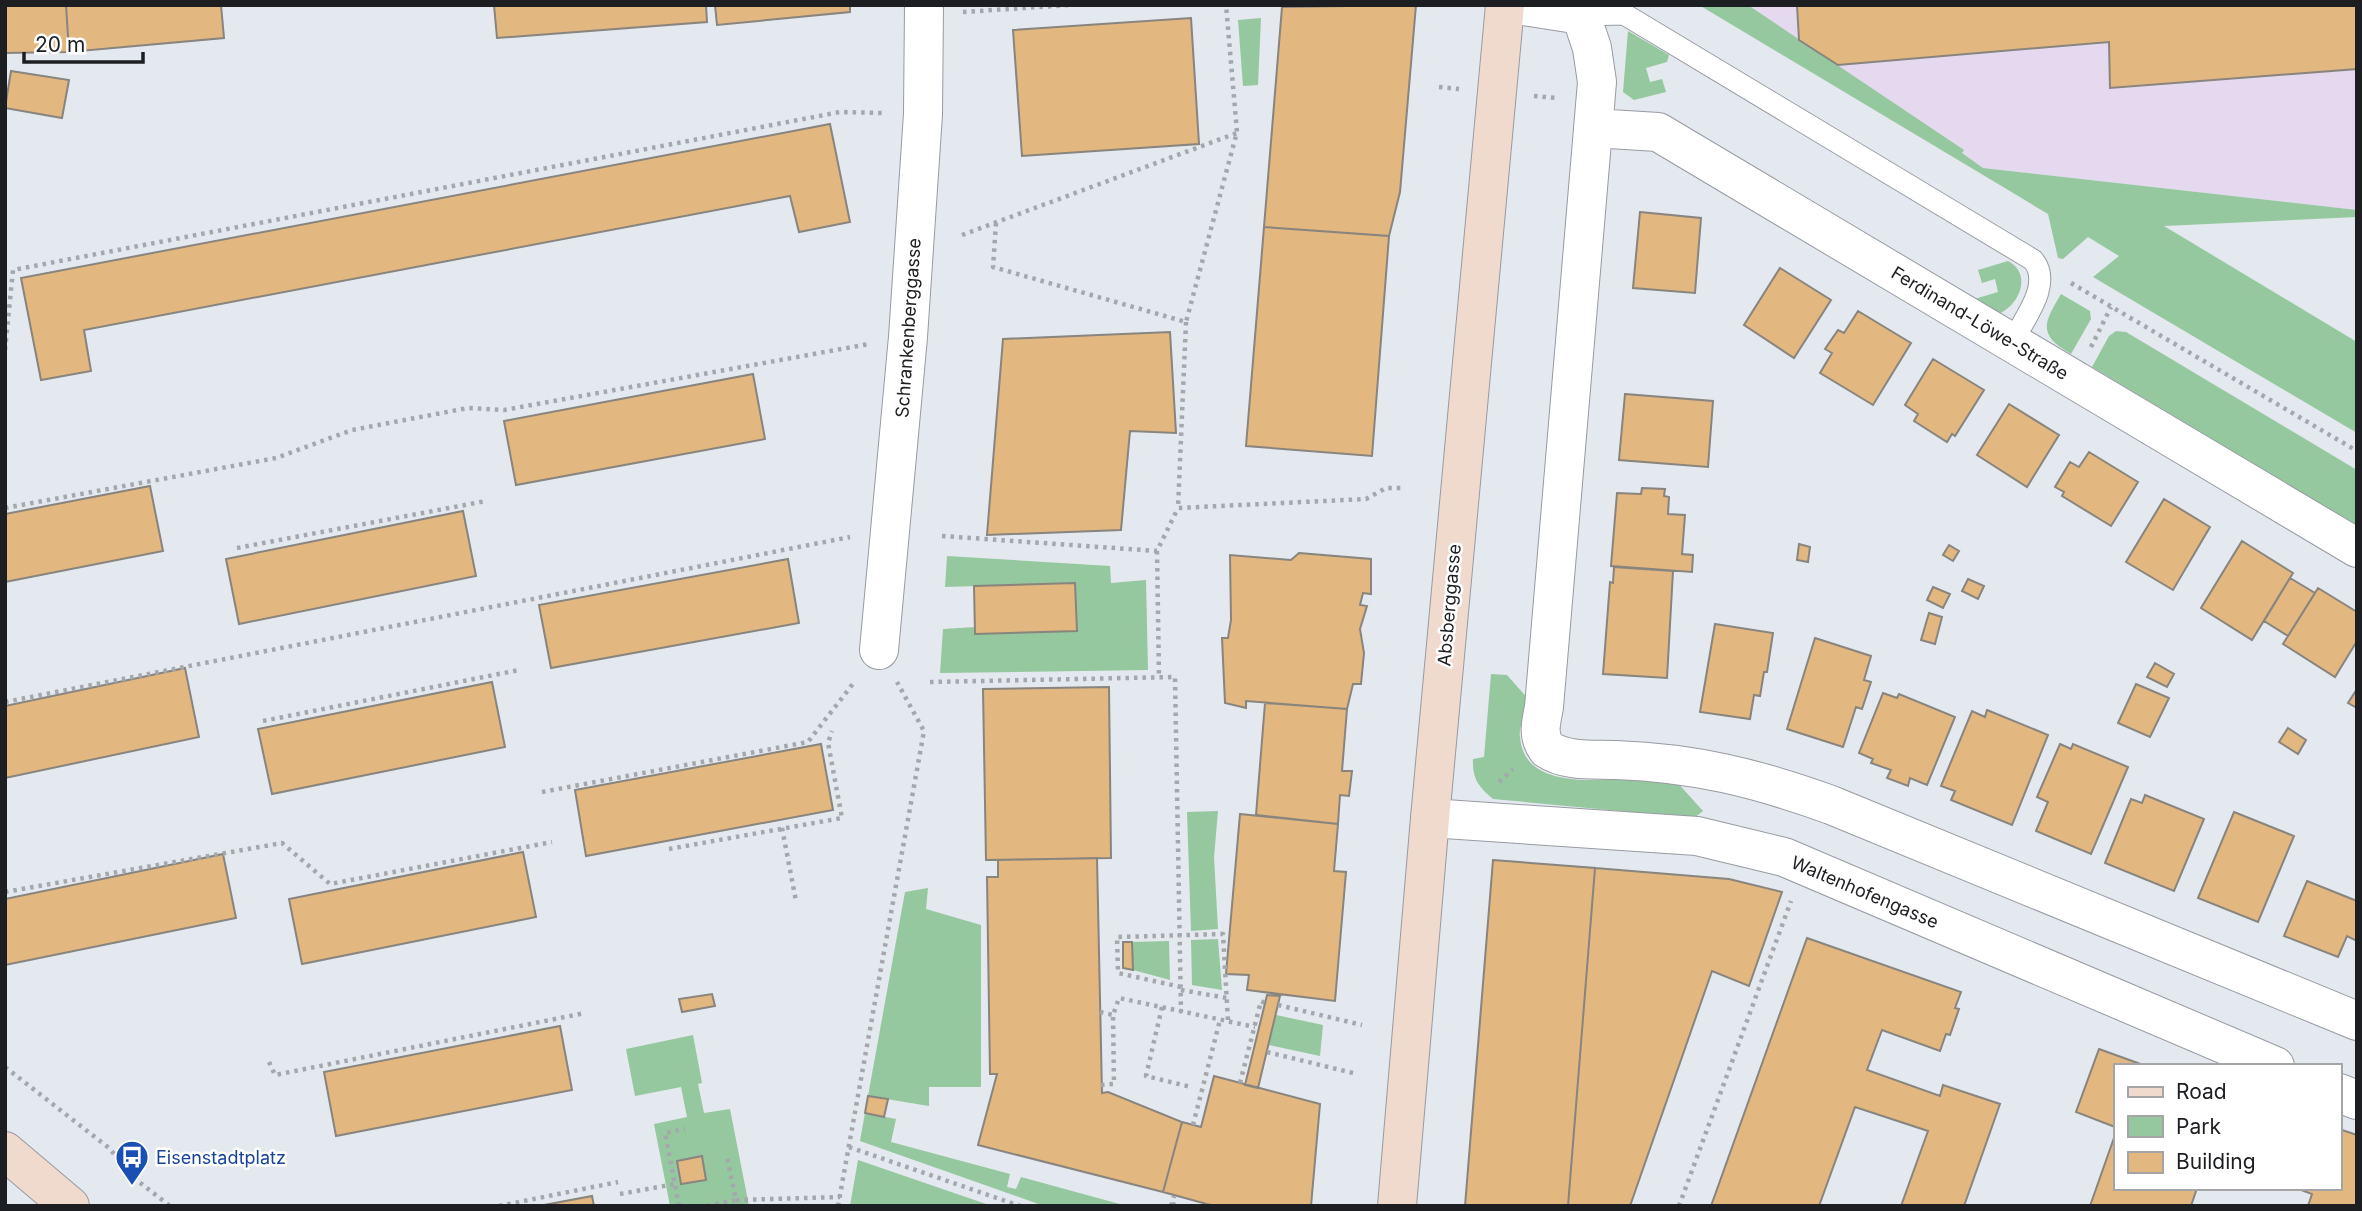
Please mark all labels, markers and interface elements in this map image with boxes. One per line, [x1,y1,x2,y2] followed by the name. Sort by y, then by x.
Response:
[24,21,144,65] scale bar
[35,32,85,57] text: 20 m
[891,237,925,419] street label: Schrankenberggasse
[1888,262,2072,384] street label: Ferdinand-Löwe-Straße
[1433,543,1465,667] street label: Absberggasse
[1788,852,1942,932] street label: Waltenhofengasse
[2114,1064,2341,1190] legend
[2176,1079,2227,1104] text: Road
[2176,1114,2221,1139] text: Park
[113,1138,151,1187] bus stop icon: Eisenstadtplatz
[156,1147,286,1168] place label: Eisenstadtplatz
[2176,1149,2256,1174] text: Building

